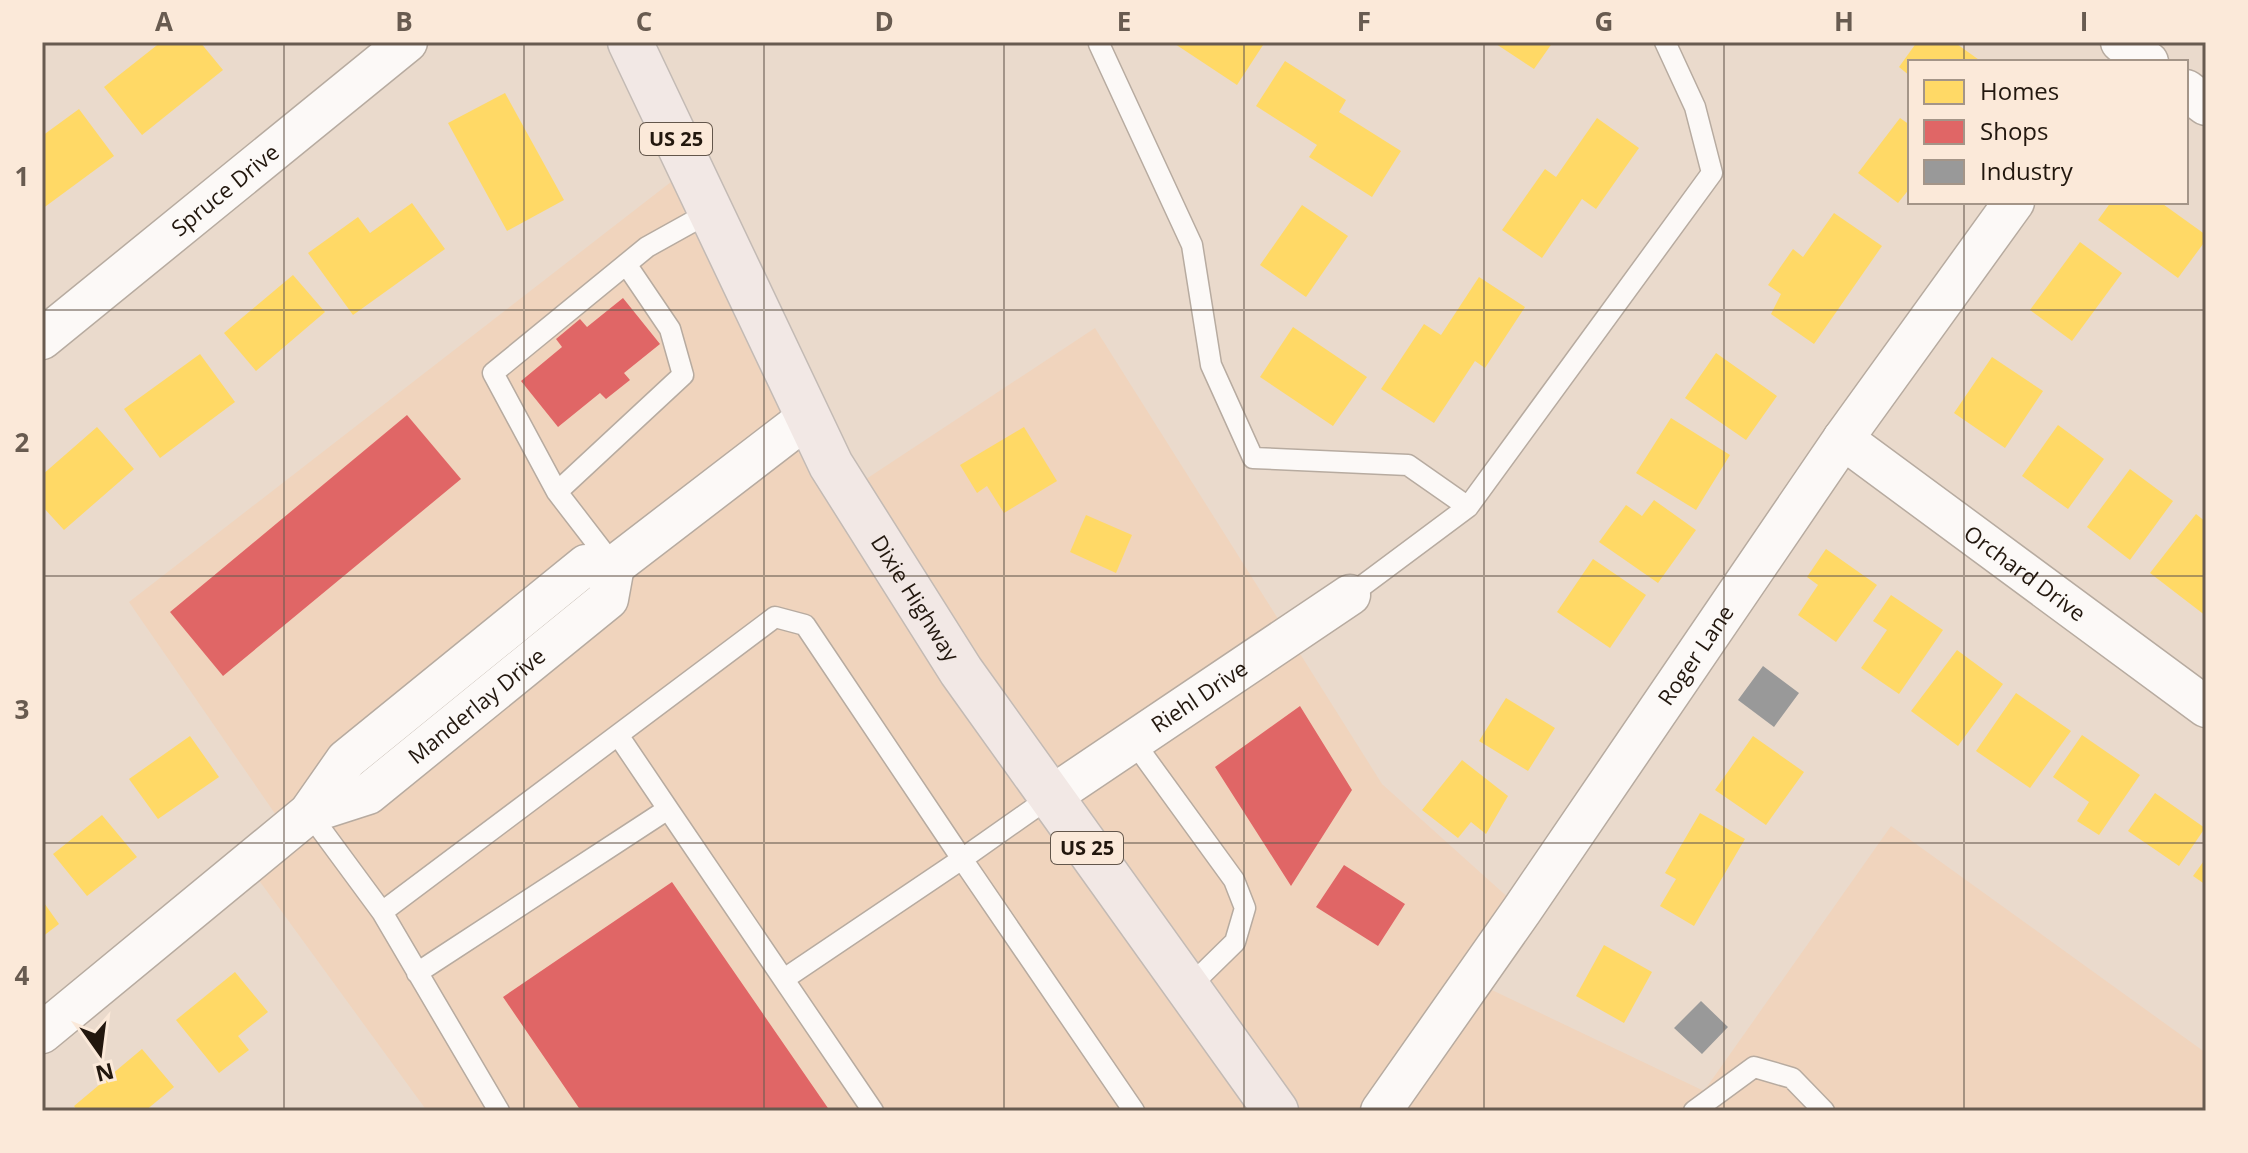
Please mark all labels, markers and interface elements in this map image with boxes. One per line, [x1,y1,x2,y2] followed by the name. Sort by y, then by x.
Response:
[155,3,173,39] text: A
[395,3,413,39] text: B
[636,3,652,39] text: C
[874,3,894,39] text: D
[1117,3,1131,39] text: E
[1357,3,1371,39] text: F
[1595,3,1613,39] text: G
[1834,3,1854,39] text: H
[2080,3,2088,39] text: I
[1908,60,2188,204] legend
[1980,74,2059,107] text: Homes
[1980,114,2048,147] text: Shops
[640,123,712,155] road number: US 25
[164,136,285,242] street label: Spruce Drive
[1980,154,2074,187] text: Industry
[15,158,29,194] text: 1
[15,424,30,460] text: 2
[1958,517,2092,627] street label: Orchard Drive
[865,529,968,668] street label: Dixie Highway
[1650,598,1740,711] street label: Roger Lane
[401,640,551,770] street label: Manderlay Drive
[1145,652,1253,739] street label: Riehl Drive
[15,691,29,727] text: 3
[1051,832,1123,864] road number: US 25
[15,957,30,993] text: 4
[60,1013,140,1093] north arrow
[93,1057,117,1090] text: N

